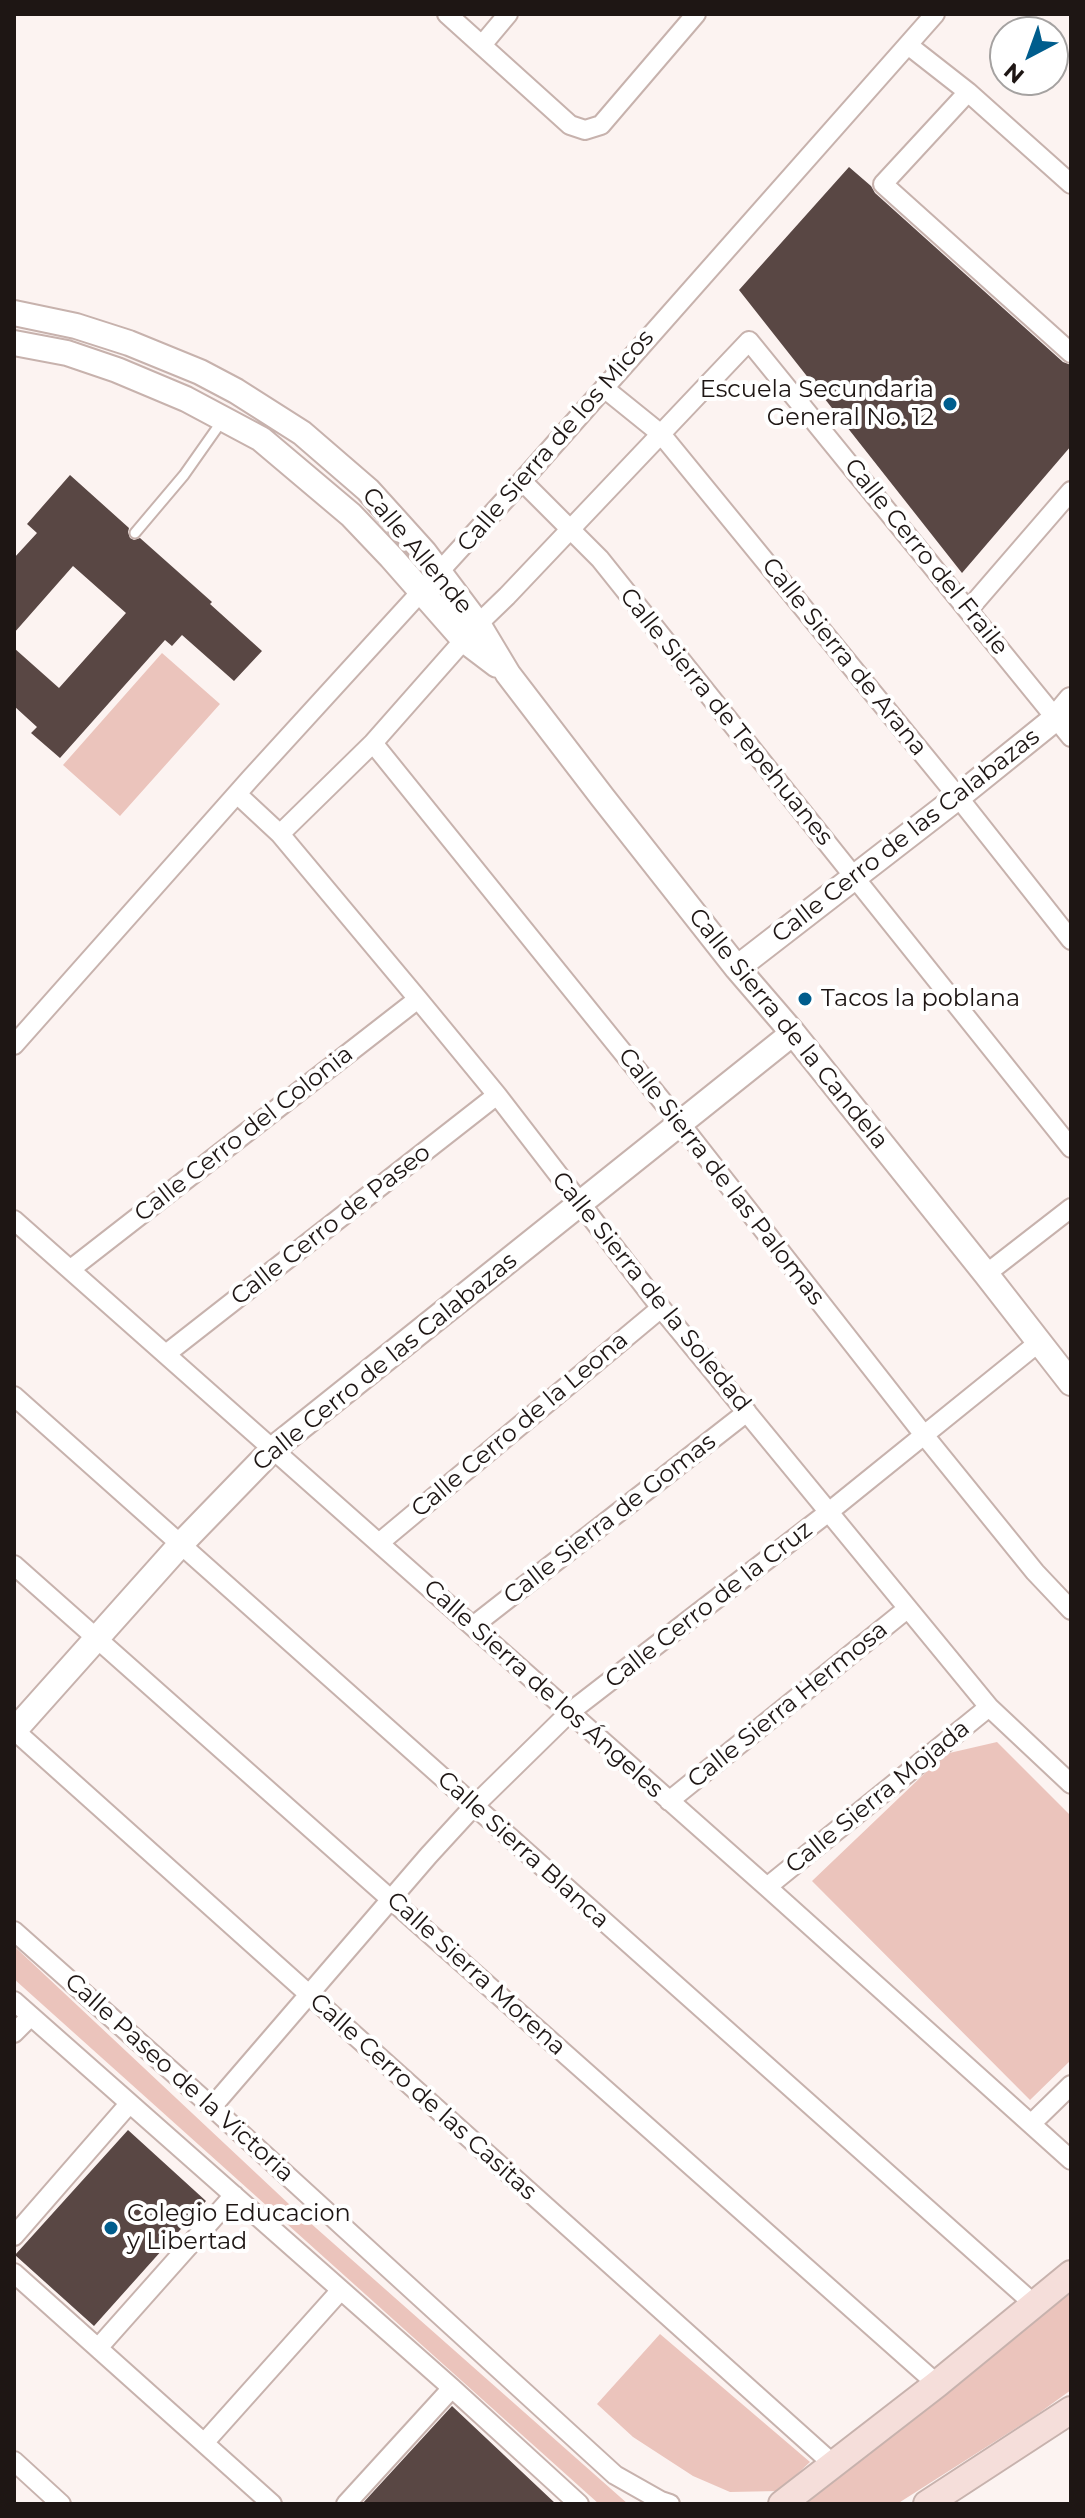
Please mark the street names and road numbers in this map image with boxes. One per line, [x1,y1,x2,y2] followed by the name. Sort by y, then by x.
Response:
[452,324,660,558] street label: Calle Sierra de los Micos
[838,453,1014,661] street label: Calle Cerro del Fraile
[356,482,478,620] street label: Calle Allende
[755,552,933,762] street label: Calle Sierra de Arana
[613,583,839,851] street label: Calle Sierra de Tepehuanes
[767,723,1045,949] street label: Calle Cerro de las Calabazas
[682,903,894,1155] street label: Calle Sierra de la Candela
[129,1040,359,1228] street label: Calle Cerro del Colonia
[612,1043,830,1311] street label: Calle Sierra de las Palomas
[226,1138,436,1312] street label: Calle Cerro de Paseo
[545,1166,757,1418] street label: Calle Sierra de la Soledad
[247,1246,523,1478] street label: Calle Cerro de las Calabazas
[406,1326,634,1524] street label: Calle Cerro de la Leona
[498,1427,722,1611] street label: Calle Sierra de Gomas
[600,1515,818,1695] street label: Calle Cerro de la Cruz
[417,1574,669,1804] street label: Calle Sierra de los Ángeles
[682,1616,894,1794] street label: Calle Sierra Hermosa
[780,1714,976,1880] street label: Calle Sierra Mojada
[431,1765,615,1935] street label: Calle Sierra Blanca
[380,1886,572,2062] street label: Calle Sierra Morena
[59,1968,299,2188] street label: Calle Paseo de la Victoria
[304,1987,542,2207] street label: Calle Cerro de las Casitas

